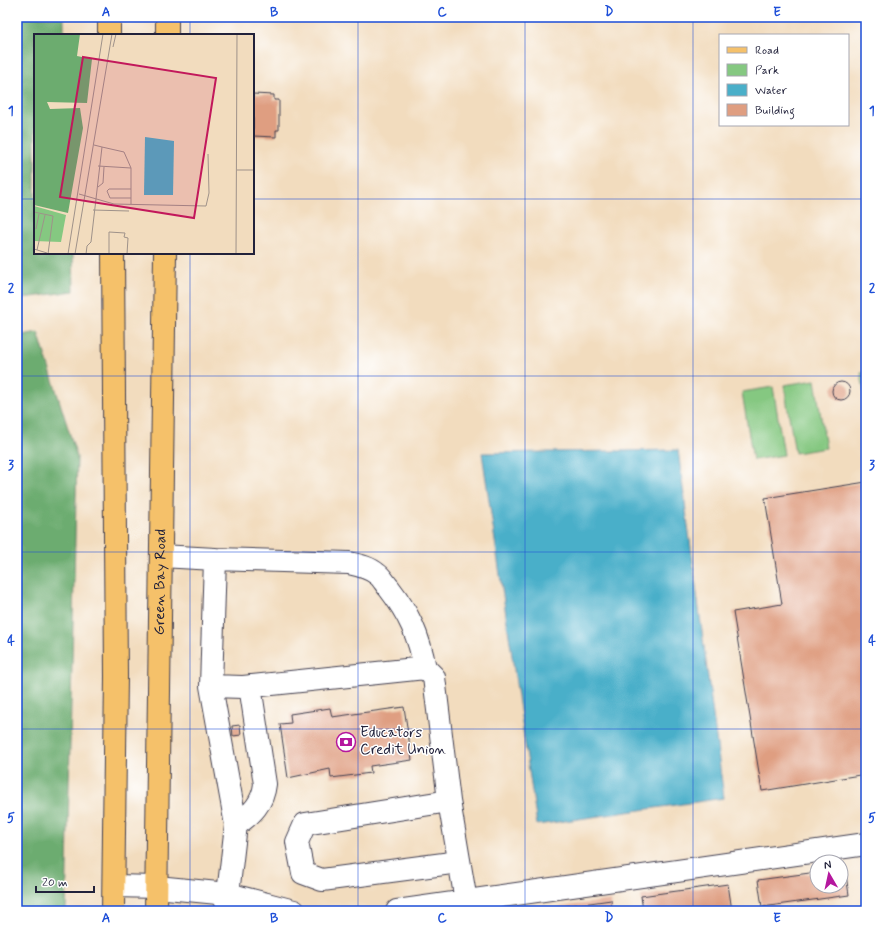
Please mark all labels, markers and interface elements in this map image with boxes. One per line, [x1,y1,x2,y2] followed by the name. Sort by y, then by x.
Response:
[102,4,110,21] text: A
[270,4,279,21] text: B
[437,4,447,21] text: C
[605,4,614,21] text: D
[773,4,781,21] text: E
[34,34,254,254] inset map
[719,34,849,126] legend
[755,43,779,59] text: Road
[755,63,779,79] text: Park
[755,83,787,99] text: Water
[8,103,14,120] text: 1
[755,103,795,120] text: Building
[869,103,875,120] text: 1
[8,280,15,297] text: 2
[869,280,876,297] text: 2
[8,457,14,474] text: 3
[869,457,875,474] text: 3
[150,529,171,635] street label: Green Bay Road
[7,633,15,650] text: 4
[868,633,876,650] text: 4
[360,723,447,760] place label: Educators Credit Union
[335,731,357,753] bank icon: Educators Credit Union
[7,810,15,827] text: 5
[868,810,876,827] text: 5
[809,854,849,894] north arrow
[823,858,832,873] text: N
[36,868,94,894] scale bar
[42,875,68,891] text: 20 m
[102,910,110,927] text: A
[270,910,279,927] text: B
[437,910,447,927] text: C
[605,910,614,927] text: D
[773,910,781,927] text: E

